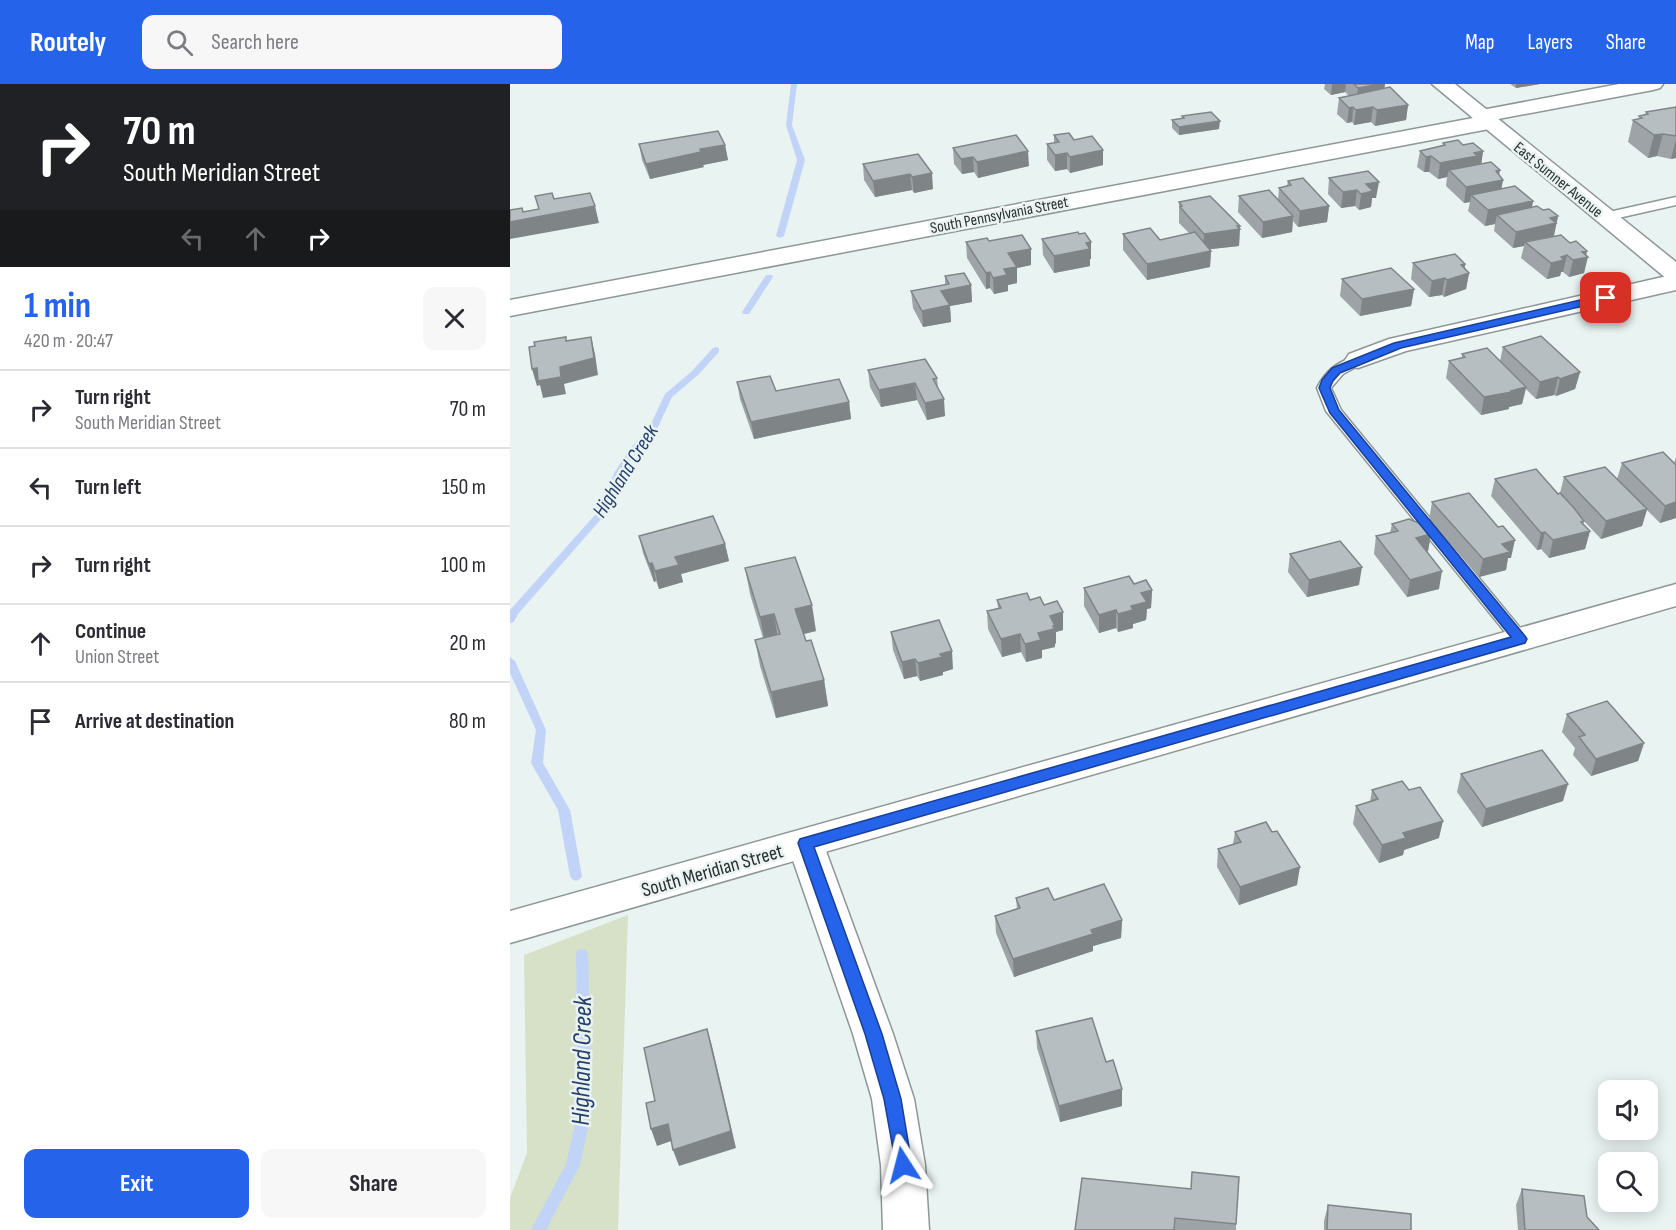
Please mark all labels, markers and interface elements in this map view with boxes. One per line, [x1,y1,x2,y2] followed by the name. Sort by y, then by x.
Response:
[142,15,562,69] search box
[30,26,106,59] text: Routely
[163,26,196,59] icon: search
[211,29,299,56] text: Search here
[1465,30,1494,55] text: Map
[1527,30,1573,55] text: Layers
[1606,30,1646,55] text: Share
[123,106,196,157] text: 70 m
[24,108,102,186] icon: right
[1510,138,1606,222] street label: East Sumner Avenue
[123,157,320,189] text: South Meridian Street
[928,193,1070,238] street label: South Pennsylvania Street
[176,222,209,255] icon: left
[239,222,272,255] icon: ahead
[302,222,335,255] icon: right
[1580,272,1631,323] pin
[1589,281,1622,314] icon: arrive
[24,285,91,328] text: 1 min
[423,287,486,350] button: close
[24,329,113,353] text: 420 m · 20:47
[75,384,151,411] text: Turn right
[24,393,57,426] icon: right
[450,396,486,423] text: 70 m
[75,411,221,435] text: South Meridian Street
[587,419,664,522] water label: Highland Creek
[24,471,57,504] icon: left
[75,474,141,501] text: Turn left
[442,474,486,501] text: 150 m
[24,549,57,582] icon: right
[75,552,151,579] text: Turn right
[441,552,486,579] text: 100 m
[75,618,146,645] text: Continue
[24,627,57,660] icon: ahead
[450,630,486,657] text: 20 m
[75,645,159,669] text: Union Street
[24,705,57,738] icon: arrive
[75,708,234,735] text: Arrive at destination
[449,708,486,735] text: 80 m
[639,839,786,903] street label: South Meridian Street
[566,995,599,1126] water label: Highland Creek
[1598,1080,1658,1212] map controls
[1598,1080,1658,1140] button: sound
[871,1133,935,1197] position arrow
[24,1149,249,1218] button: Exit
[261,1149,486,1218] button: Share
[1598,1152,1658,1212] button: search

